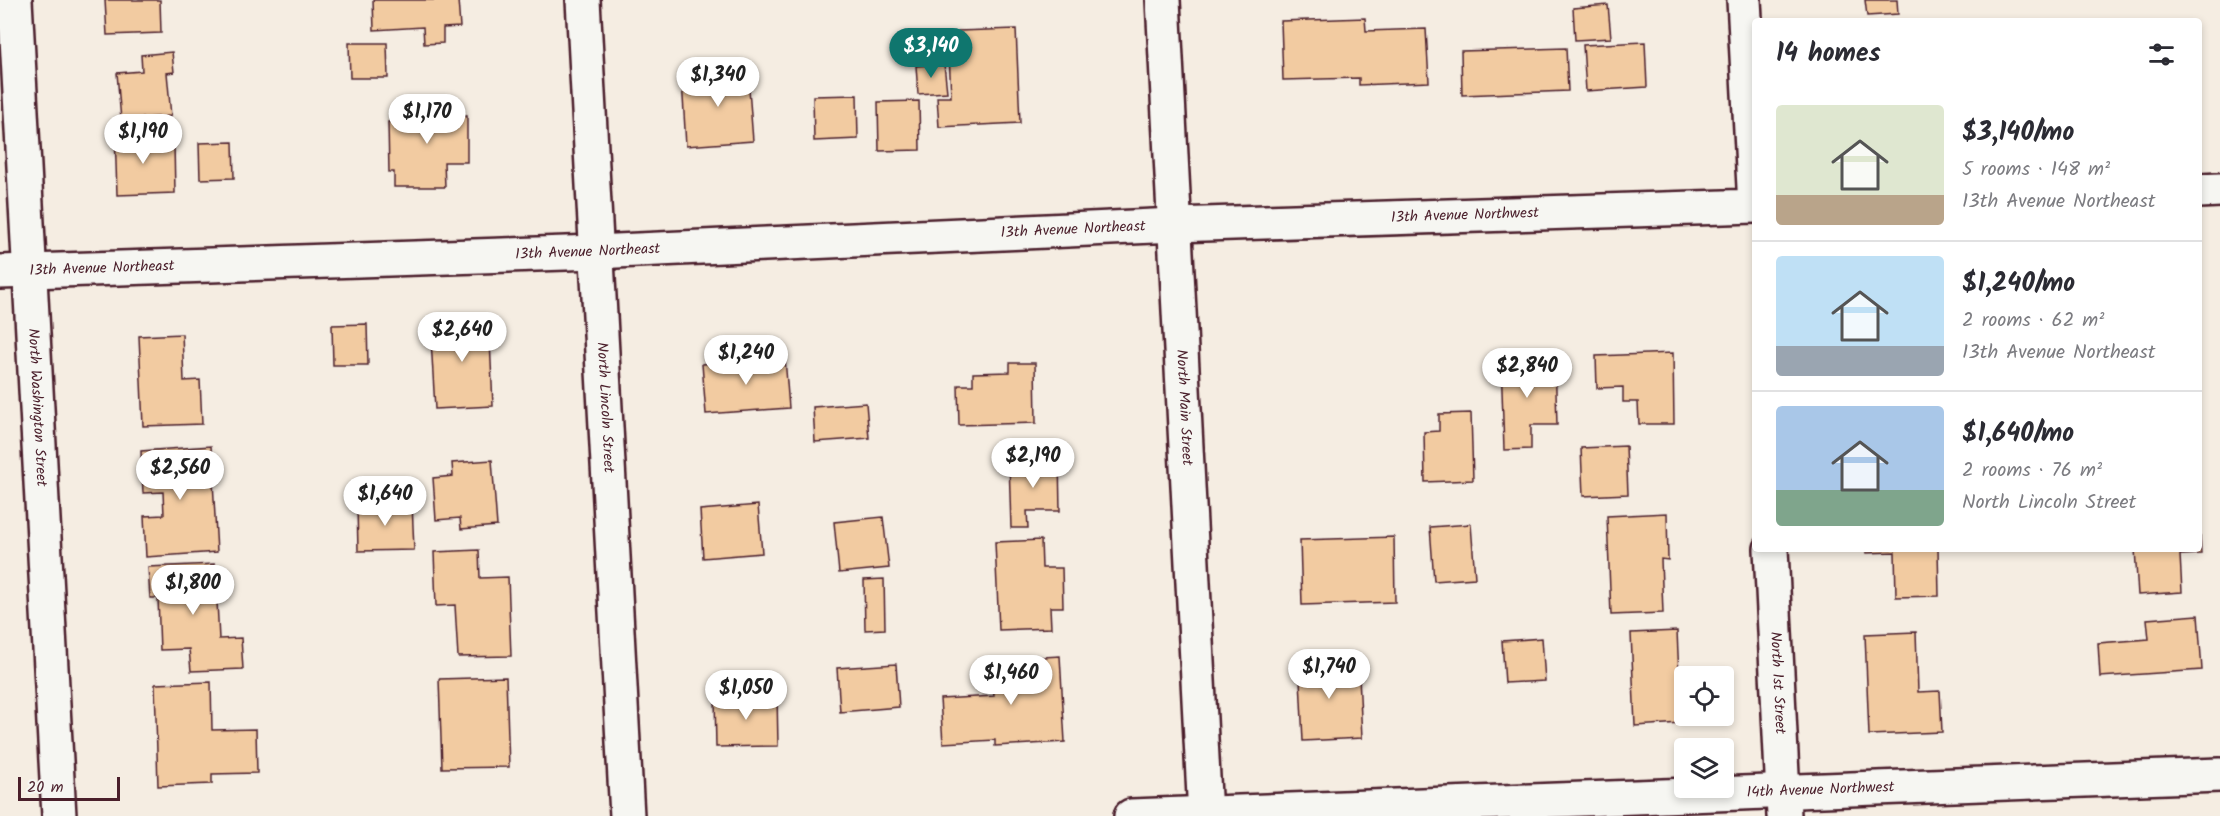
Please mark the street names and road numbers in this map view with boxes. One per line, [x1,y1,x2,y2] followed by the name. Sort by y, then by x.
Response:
[1390,201,1540,230] street label: 13th Avenue Northwest
[1000,214,1146,245] street label: 13th Avenue Northeast
[515,237,661,267] street label: 13th Avenue Northeast
[29,254,175,283] street label: 13th Avenue Northeast
[21,328,53,487] street label: North Washington Street
[589,341,620,474] street label: North Lincoln Street
[1169,349,1199,466] street label: North Main Street
[1763,631,1792,735] street label: North 1st Street
[1746,775,1895,805] street label: 14th Avenue Northwest

